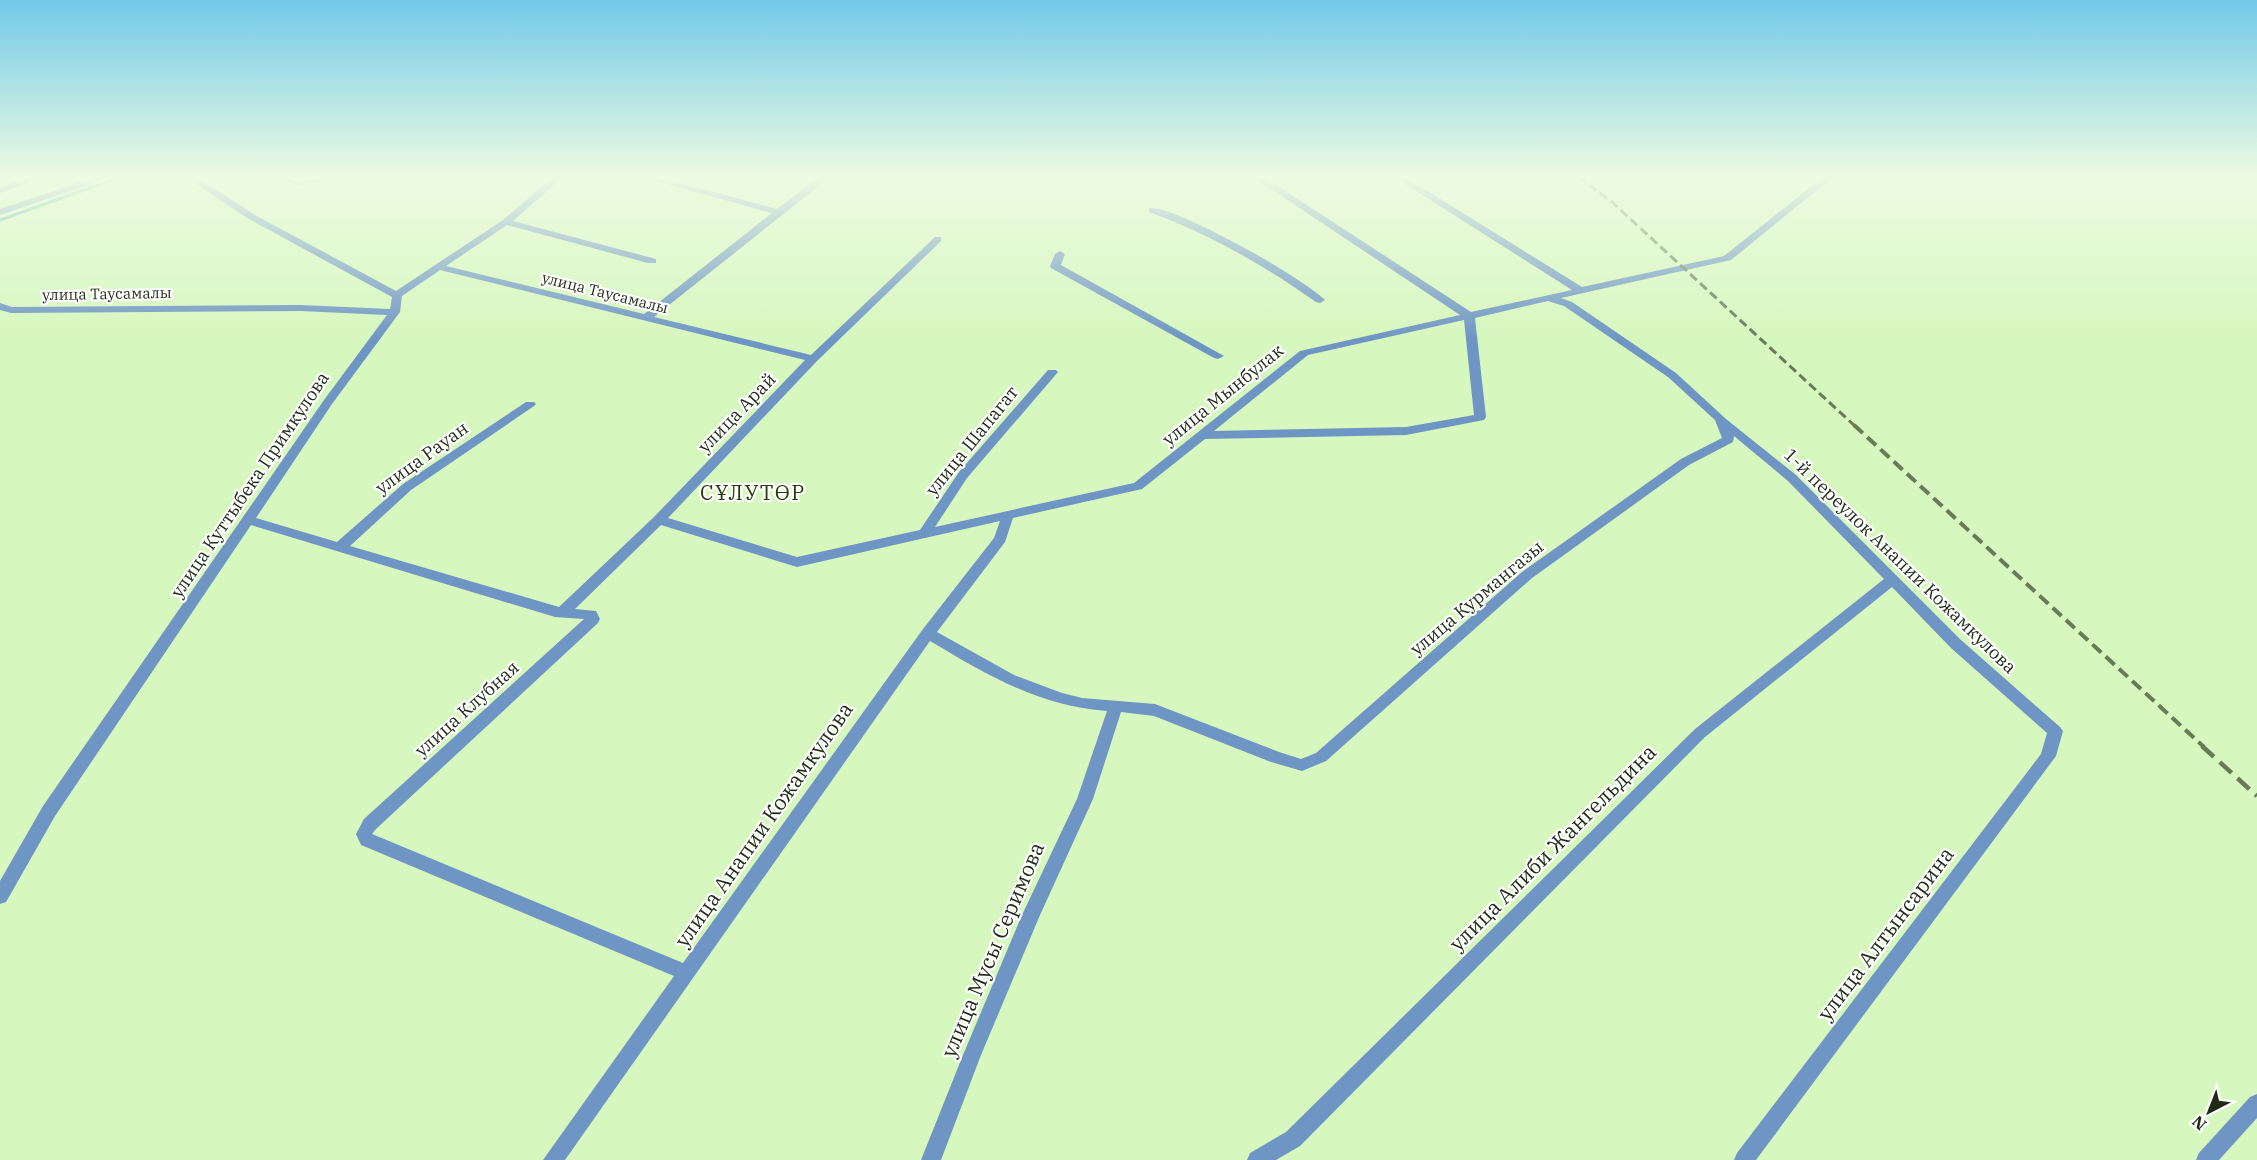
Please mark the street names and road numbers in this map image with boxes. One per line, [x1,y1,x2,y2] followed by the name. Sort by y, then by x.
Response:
[540,268,670,317] street label: улица Таусамалы
[42,283,172,304] street label: улица Таусамалы
[1157,338,1288,451] street label: улица Мынбулак
[165,367,334,602] street label: улица Куттыбека Примкулова
[693,368,781,458] street label: улица Арай
[920,381,1023,500] street label: улица Шапагат
[371,416,473,499] street label: улица Рауан
[1779,443,2022,678] street label: 1-й переулок Анапии Кожамкулова
[1405,535,1548,660] street label: улица Курмангазы
[410,656,524,762] street label: улица Клубная
[668,696,859,953] street label: улица Анапии Кожамкулова
[1443,738,1662,957] street label: улица Алиби Жангельдина
[934,838,1050,1062] street label: улица Мусы Серимова
[1811,841,1960,1026] street label: улица Алтынсарина

